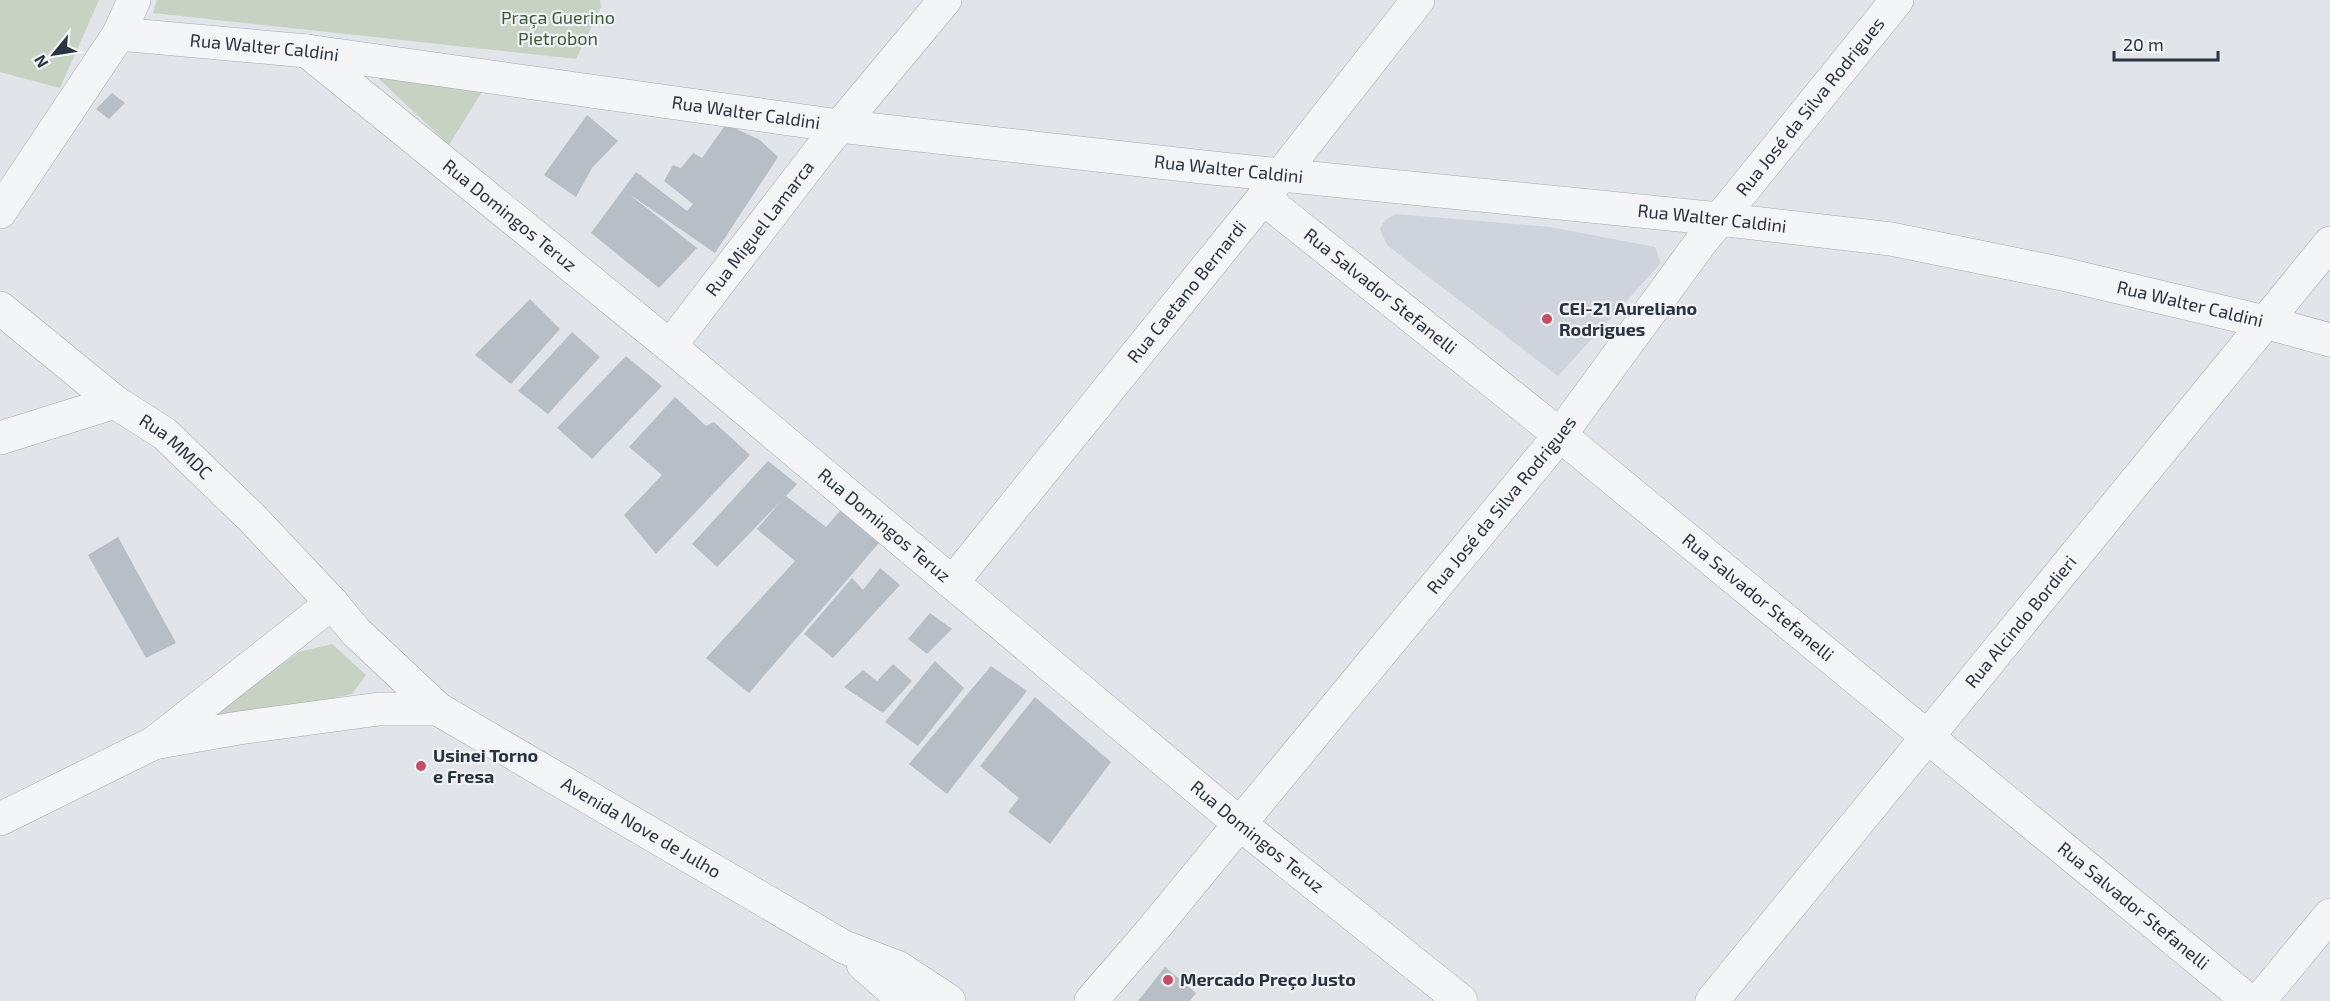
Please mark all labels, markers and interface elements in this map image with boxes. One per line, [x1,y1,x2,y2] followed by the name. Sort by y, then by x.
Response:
[501,6,615,49] park label: Praça Guerino Pietrobon
[1731,12,1889,200] street label: Rua José da Silva Rodrigues
[24,24,84,84] north arrow
[2114,24,2218,62] scale bar
[189,28,340,65] street label: Rua Walter Caldini
[2123,33,2164,55] text: 20 m
[29,52,52,72] text: N
[670,91,822,133] street label: Rua Walter Caldini
[1153,150,1304,187] street label: Rua Walter Caldini
[439,154,582,276] street label: Rua Domingos Teruz
[700,156,818,300] street label: Rua Miguel Lamarca
[1637,199,1788,237] street label: Rua Walter Caldini
[1122,216,1250,367] street label: Rua Caetano Bernardi
[1300,223,1462,359] street label: Rua Salvador Stefanelli
[2115,275,2265,331] street label: Rua Walter Caldini
[1559,297,1697,340] place label: CEI-21 Aureliano Rodrigues
[1540,312,1554,326] marker: CEI-21 Aureliano Rodrigues
[136,409,217,483] street label: Rua MMDC
[1422,411,1580,598] street label: Rua José da Silva Rodrigues
[814,463,955,586] street label: Rua Domingos Teruz
[1678,528,1839,665] street label: Rua Salvador Stefanelli
[1960,551,2081,692] street label: Rua Alcindo Bordieri
[433,744,538,787] place label: Usinei Torno e Fresa
[414,759,428,773] marker: Usinei Torno e Fresa
[558,772,725,882] street label: Avenida Nove de Julho
[1186,775,1329,897] street label: Rua Domingos Teruz
[2054,837,2214,974] street label: Rua Salvador Stefanelli
[1180,968,1356,991] place label: Mercado Preço Justo
[1161,973,1175,987] marker: Mercado Preço Justo

